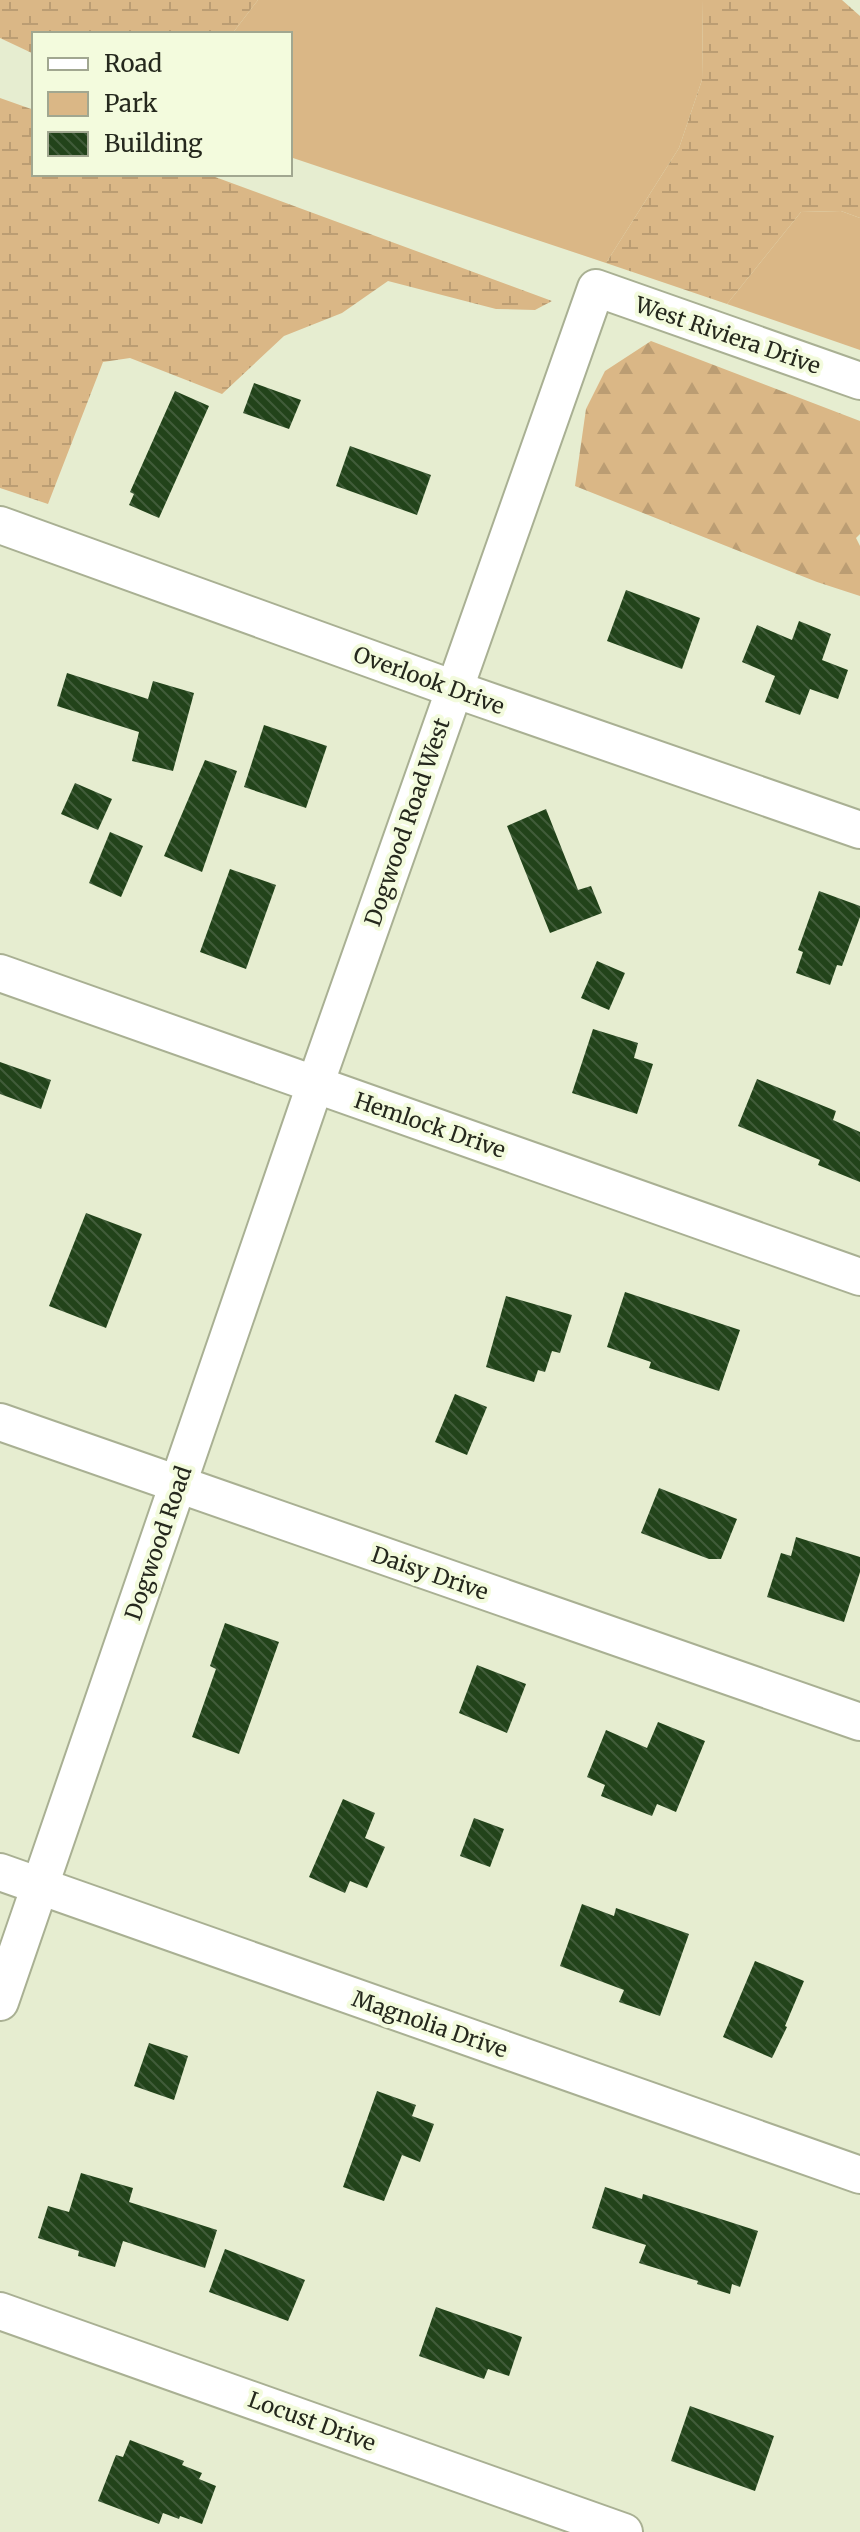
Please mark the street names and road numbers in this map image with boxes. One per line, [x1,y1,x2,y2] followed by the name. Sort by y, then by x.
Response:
[631,290,824,380] street label: West Riviera Drive
[350,640,508,720] street label: Overlook Drive
[358,714,456,930] street label: Dogwood Road West
[351,1086,509,1164] street label: Hemlock Drive
[119,1462,197,1624] street label: Dogwood Road
[368,1540,492,1606] street label: Daisy Drive
[349,1984,511,2064] street label: Magnolia Drive
[244,2385,380,2457] street label: Locust Drive

